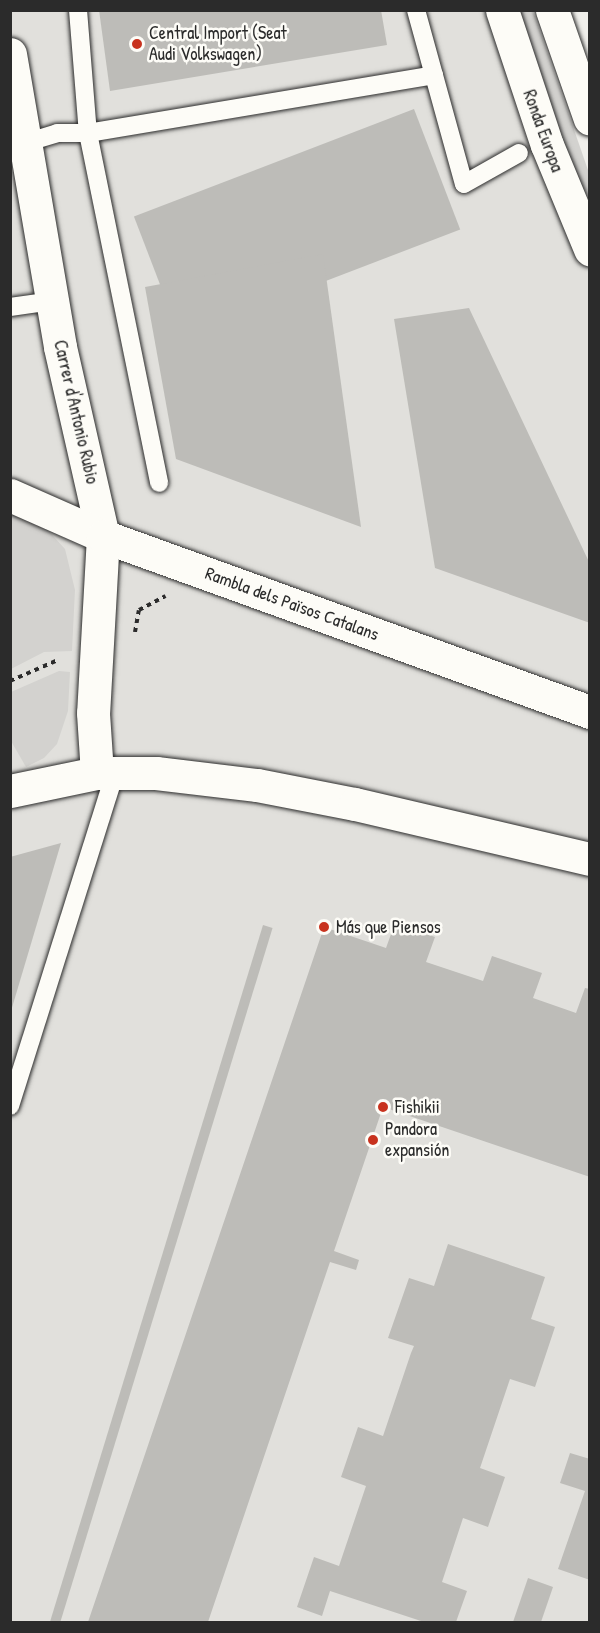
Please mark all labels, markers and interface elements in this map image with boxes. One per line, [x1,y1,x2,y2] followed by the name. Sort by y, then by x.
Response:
[149,23,287,66] place label: Central Import (Seat Audi Volkswagen)
[130,37,144,51] marker: Central Import (Seat Audi Volkswagen)
[518,87,568,175] street label: Ronda Europa
[49,338,103,486] street label: Carrer d'Antonio Rubio
[202,563,382,645] street label: Rambla dels Països Catalans
[336,916,441,938] place label: Más que Piensos
[317,920,331,934] marker: Más que Piensos
[395,1096,440,1118] place label: Fishikii
[376,1100,390,1114] marker: Fishikii
[385,1119,449,1162] place label: Pandora expansión
[366,1133,380,1147] marker: Pandora expansión

